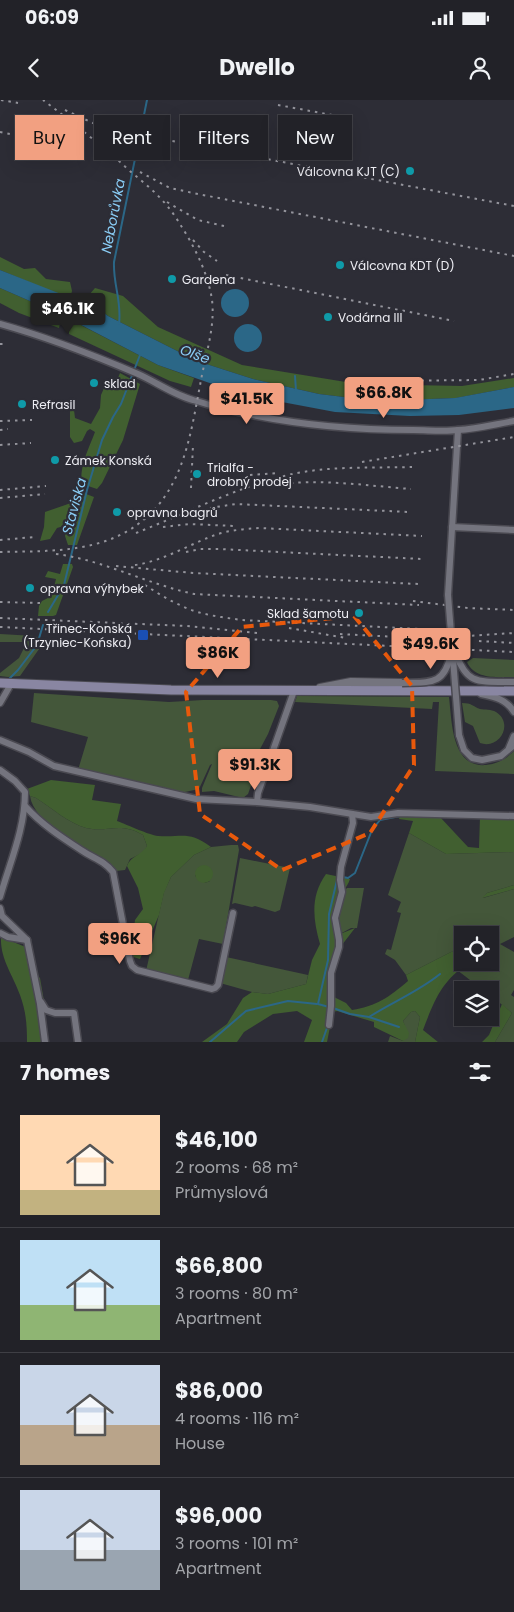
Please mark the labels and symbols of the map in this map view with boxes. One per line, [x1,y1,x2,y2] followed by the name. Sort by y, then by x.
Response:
[297,163,400,180] place label: Válcovna KJT (C)
[404,165,416,177] marker: Válcovna KJT (C)
[96,176,130,255] water label: Neborůvka
[350,257,455,274] place label: Válcovna KDT (D)
[334,259,346,271] marker: Válcovna KDT (D)
[182,271,235,288] place label: Gardena
[166,273,178,285] marker: Gardena
[27,292,109,335] pin: $46.1K
[338,309,402,326] place label: Vodárna III
[322,311,334,323] marker: Vodárna III
[177,339,213,369] water label: Olše
[104,375,136,392] place label: sklad
[343,376,425,419] pin: $66.8K
[88,377,100,389] marker: sklad
[206,382,288,425] pin: $41.5K
[32,396,75,413] place label: Refrasil
[16,398,28,410] marker: Refrasil
[65,452,152,469] place label: Zámek Konská
[49,454,61,466] marker: Zámek Konská
[207,459,292,490] place label: Trialfa - drobný prodej
[191,468,203,480] marker: Trialfa - drobný prodej
[57,475,91,537] water label: Staviska
[127,504,218,521] place label: opravna bagrů
[111,506,123,518] marker: opravna bagrů
[40,580,145,597] place label: opravna výhybek
[24,582,36,594] marker: opravna výhybek
[267,605,349,622] place label: Sklad šamotu
[353,607,365,619] marker: Sklad šamotu
[23,620,132,651] place label: Třinec-Konská (Trzyniec-Końska)
[136,628,150,642] marker: Třinec-Konská (Trzyniec-Końska)
[390,628,472,670] pin: $49.6K
[188,636,248,679] pin: $86K
[214,748,296,791] pin: $91.3K
[90,922,150,965] pin: $96K

